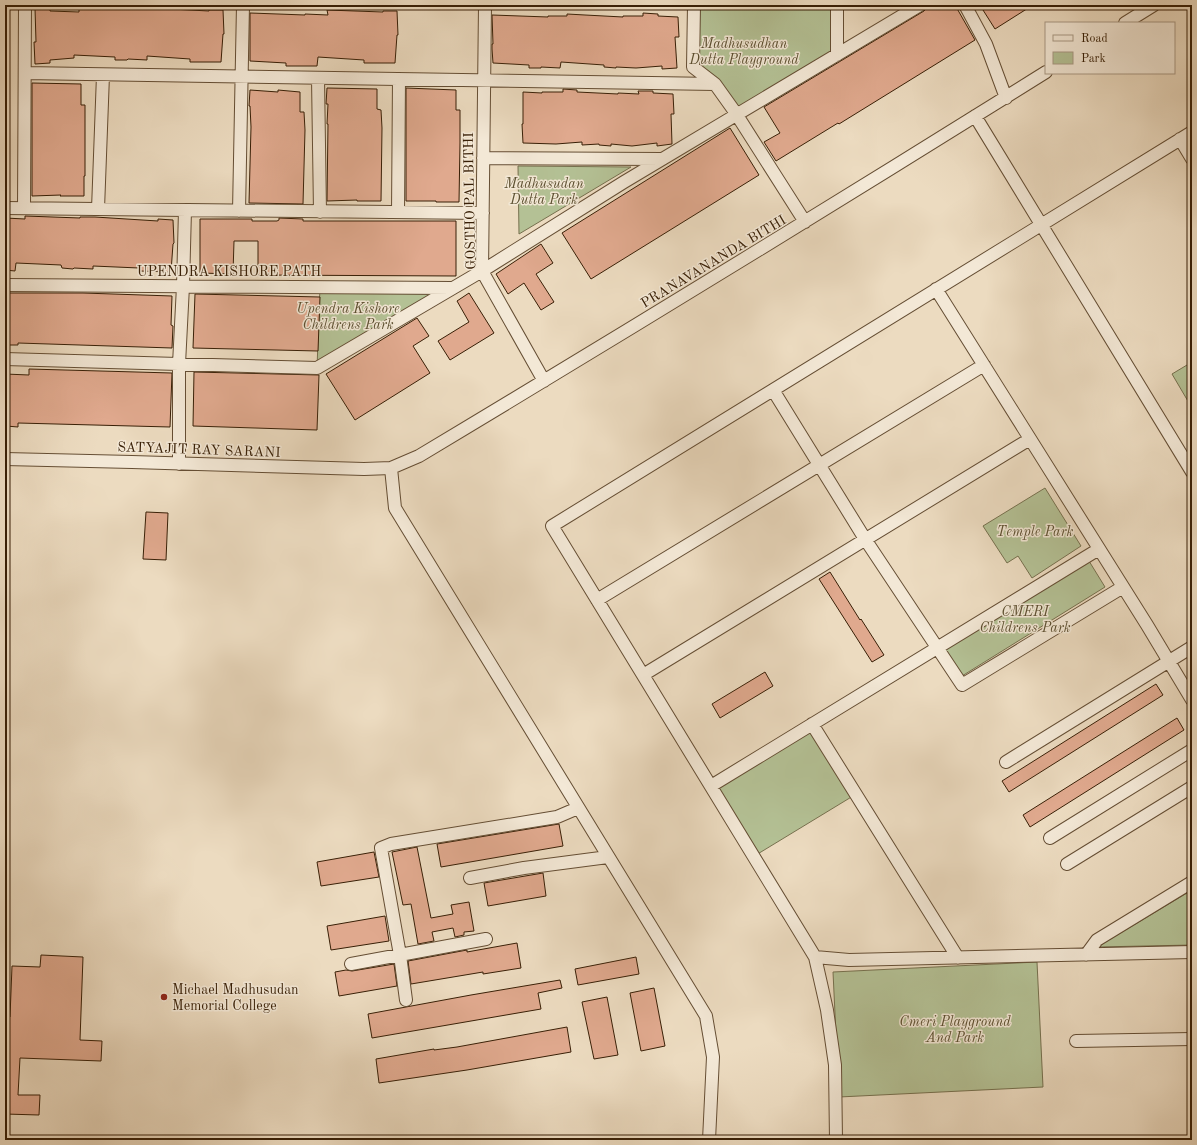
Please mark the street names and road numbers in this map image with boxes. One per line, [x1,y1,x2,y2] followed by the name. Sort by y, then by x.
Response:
[462,132,478,270] street label: GOSTHO PAL BITHI
[638,213,789,311] street label: PRANAVANANDA BITHI
[137,265,321,279] street label: UPENDRA KISHORE PATH
[117,440,281,460] street label: SATYAJIT RAY SARANI

